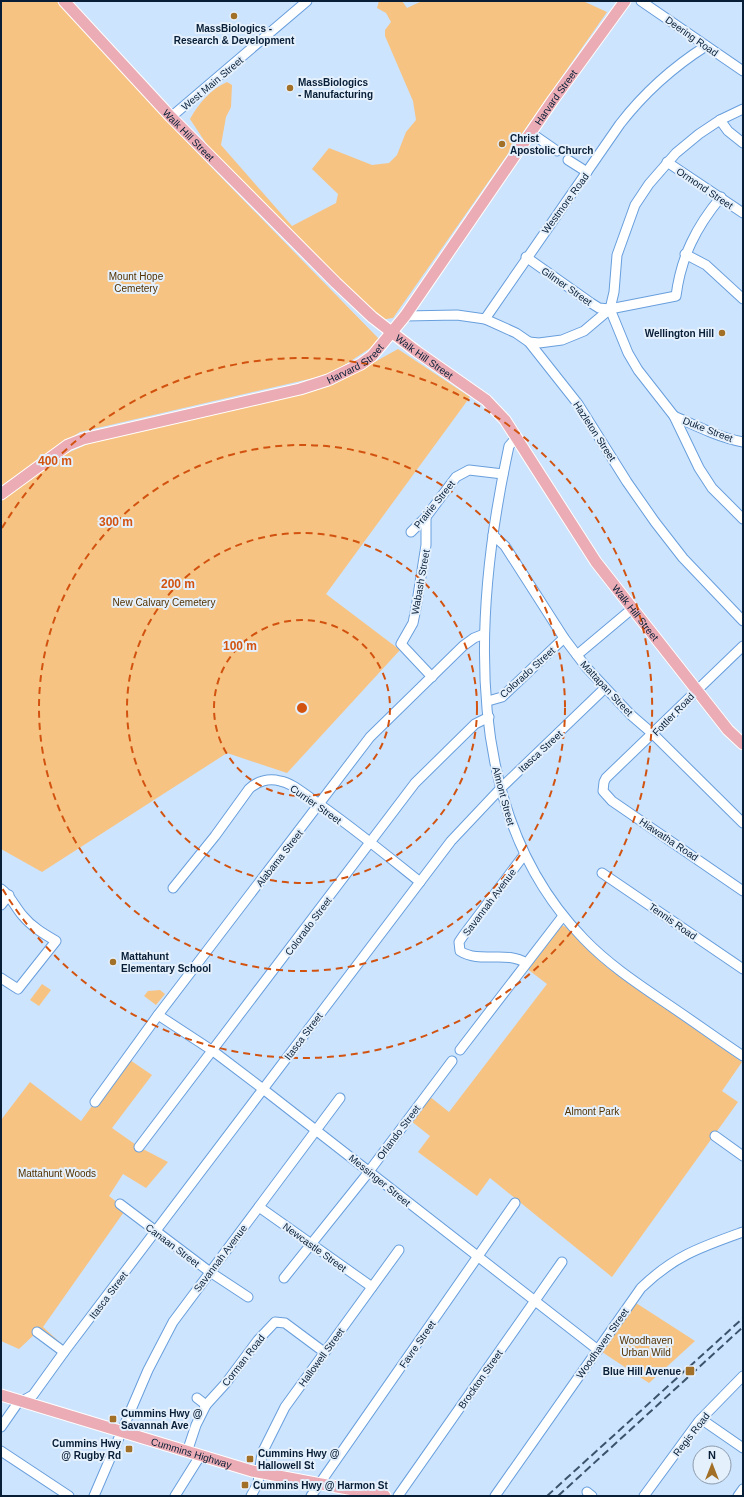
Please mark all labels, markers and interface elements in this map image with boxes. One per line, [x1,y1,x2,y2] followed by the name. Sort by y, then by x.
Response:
[229,11,239,21] marker: MassBiologics - Research & Development
[663,14,720,59] street label: Deering Road
[174,23,295,46] place label: MassBiologics - Research & Development
[179,54,245,112] street label: West Main Street
[533,68,579,127] street label: Harvard Street
[298,77,373,100] place label: MassBiologics - Manufacturing
[285,83,295,93] marker: MassBiologics - Manufacturing
[161,107,216,163] street label: Walk Hill Street
[510,133,593,156] place label: Christ Apostolic Church
[497,139,507,149] marker: Christ Apostolic Church
[674,166,735,211] street label: Ormond Street
[540,171,591,236] street label: Westmore Road
[539,265,594,308] street label: Gilmer Street
[109,271,164,294] park label: Mount Hope Cemetery
[645,328,714,339] place label: Wellington Hill
[717,328,727,338] marker: Wellington Hill
[393,332,455,381] street label: Walk Hill Street
[325,342,386,386] street label: Harvard Street
[571,399,618,463] street label: Hazleton Street
[681,415,735,444] street label: Duke Street
[38,454,72,468] text: 400 m
[412,478,457,530] street label: Prairie Street
[99,515,133,529] text: 300 m
[409,549,432,615] street label: Wabash Street
[161,577,195,591] text: 200 m
[610,583,661,643] street label: Walk Hill Street
[113,597,215,608] park label: New Calvary Cemetery
[223,639,257,653] text: 100 m
[498,645,557,700] street label: Colorado Street
[578,659,635,718] street label: Mattapan Street
[650,691,696,738] street label: Fottler Road
[295,701,309,715] centre of rings
[516,728,565,775] street label: Itasca Street
[490,765,517,827] street label: Almont Street
[288,783,344,826] street label: Currier Street
[637,816,700,863] street label: Hiawatha Road
[254,828,305,889] street label: Alabama Street
[461,866,518,938] street label: Savannah Avenue
[283,895,334,958] street label: Colorado Street
[647,901,699,942] street label: Tennis Road
[121,951,211,974] place label: Mattahunt Elementary School
[108,957,118,967] marker: Mattahunt Elementary School
[282,1010,325,1062] street label: Itasca Street
[374,1103,422,1162] street label: Orlando Street
[565,1106,620,1117] park label: Almont Park
[347,1152,413,1209] street label: Messinger Street
[18,1168,96,1179] park label: Mattahunt Woods
[281,1221,349,1274] street label: Newcastle Street
[144,1222,202,1269] street label: Canaan Street
[192,1222,249,1294] street label: Savannah Avenue
[87,1269,130,1321] street label: Itasca Street
[574,1306,631,1380] street label: Woodhaven Street
[397,1318,438,1370] street label: Favre Street
[297,1326,346,1389] street label: Hallowell Street
[220,1332,267,1388] street label: Corman Road
[619,1335,673,1358] park label: Woodhaven Urban Wild
[456,1348,505,1411] street label: Brockton Street
[684,1365,696,1377] marker: Blue Hill Avenue
[603,1366,681,1377] place label: Blue Hill Avenue
[121,1408,203,1431] place label: Cummins Hwy @ Savannah Ave
[671,1410,712,1458] street label: Regis Road
[108,1414,118,1424] marker: Cummins Hwy @ Savannah Ave
[150,1436,233,1471] street label: Cummins Highway
[52,1438,121,1461] place label: Cummins Hwy @ Rugby Rd
[124,1444,134,1454] marker: Cummins Hwy @ Rugby Rd
[692,1445,732,1485] north arrow
[258,1448,340,1471] place label: Cummins Hwy @ Hallowell St
[708,1449,716,1461] text: N
[245,1454,255,1464] marker: Cummins Hwy @ Hallowell St
[240,1480,250,1490] marker: Cummins Hwy @ Harmon St
[253,1480,388,1491] place label: Cummins Hwy @ Harmon St

